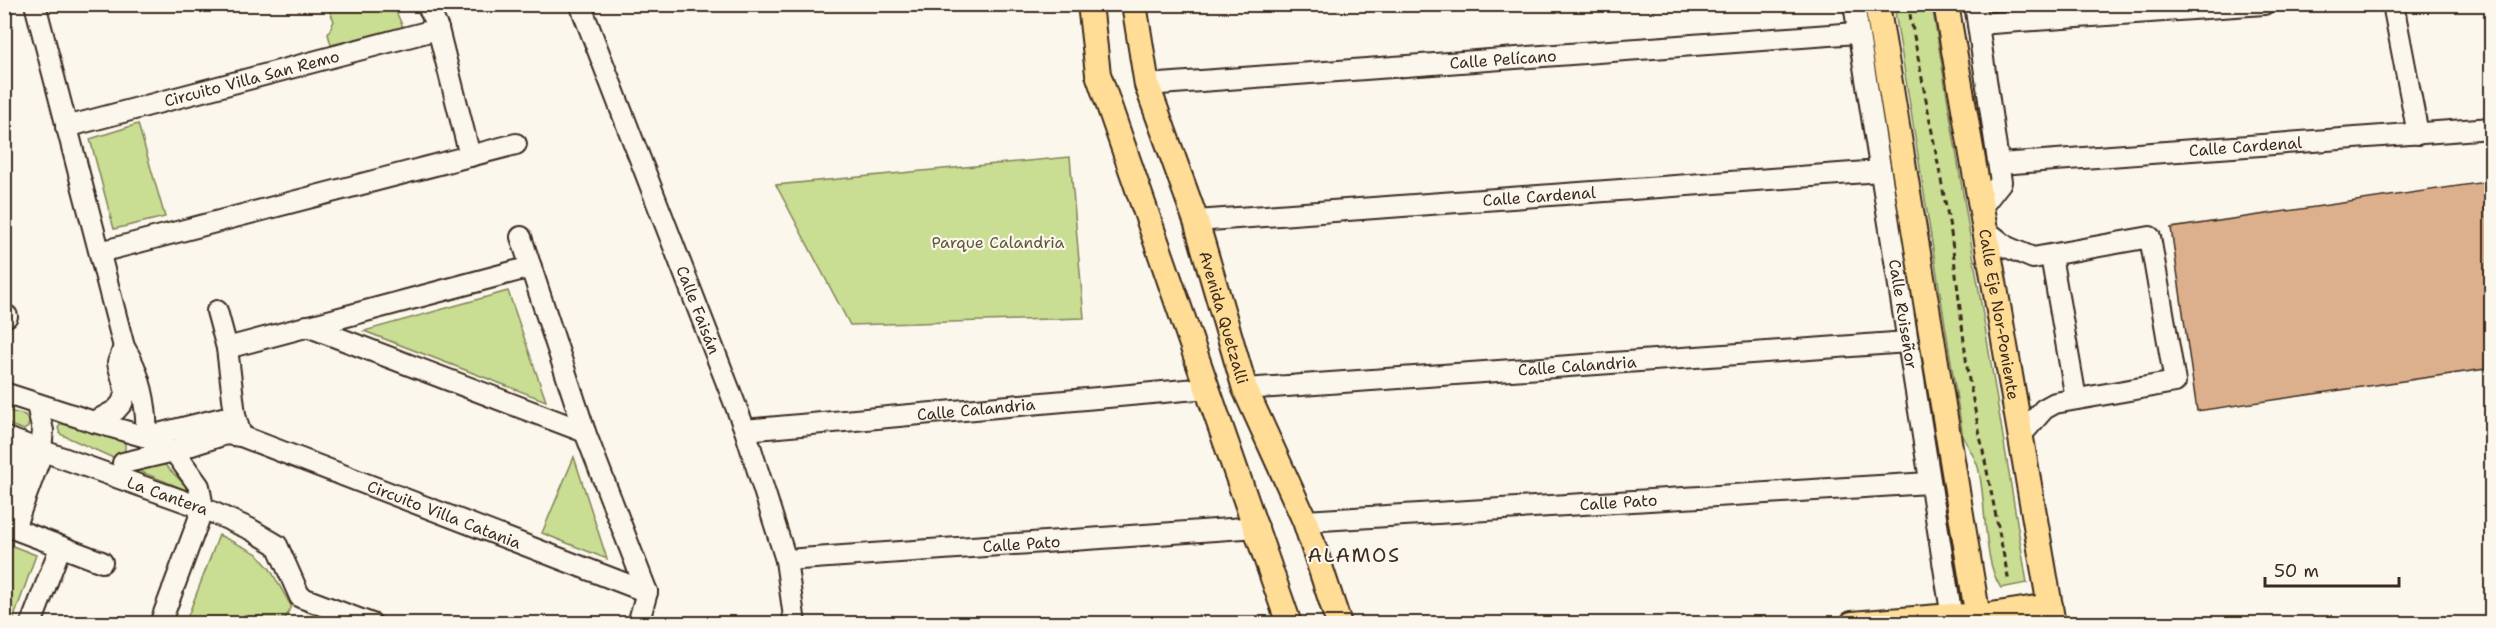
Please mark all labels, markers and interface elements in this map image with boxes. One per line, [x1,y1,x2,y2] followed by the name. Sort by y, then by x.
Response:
[162,45,342,112] street label: Circuito Villa San Remo
[1449,45,1557,74] street label: Calle Pelícano
[2188,132,2303,161] street label: Calle Cardenal
[1482,182,1597,211] street label: Calle Cardenal
[1974,227,2024,402] street label: Calle Eje Nor-Poniente
[932,232,1065,253] park label: Parque Calandria
[1194,248,1253,387] street label: Avenida Quetzalli
[1884,258,1922,371] street label: Calle Ruiseñor
[671,263,725,357] street label: Calle Faisán
[1517,351,1637,381] street label: Calle Calandria
[916,394,1036,425] street label: Calle Calandria
[124,472,212,520] street label: La Cantera
[364,475,524,554] street label: Circuito Villa Catania
[1579,490,1658,515] street label: Calle Pato
[982,531,1061,557] street label: Calle Pato
[1307,542,1401,568] district label: ALAMOS
[2265,550,2398,588] scale bar
[2274,559,2319,583] text: 50 m

